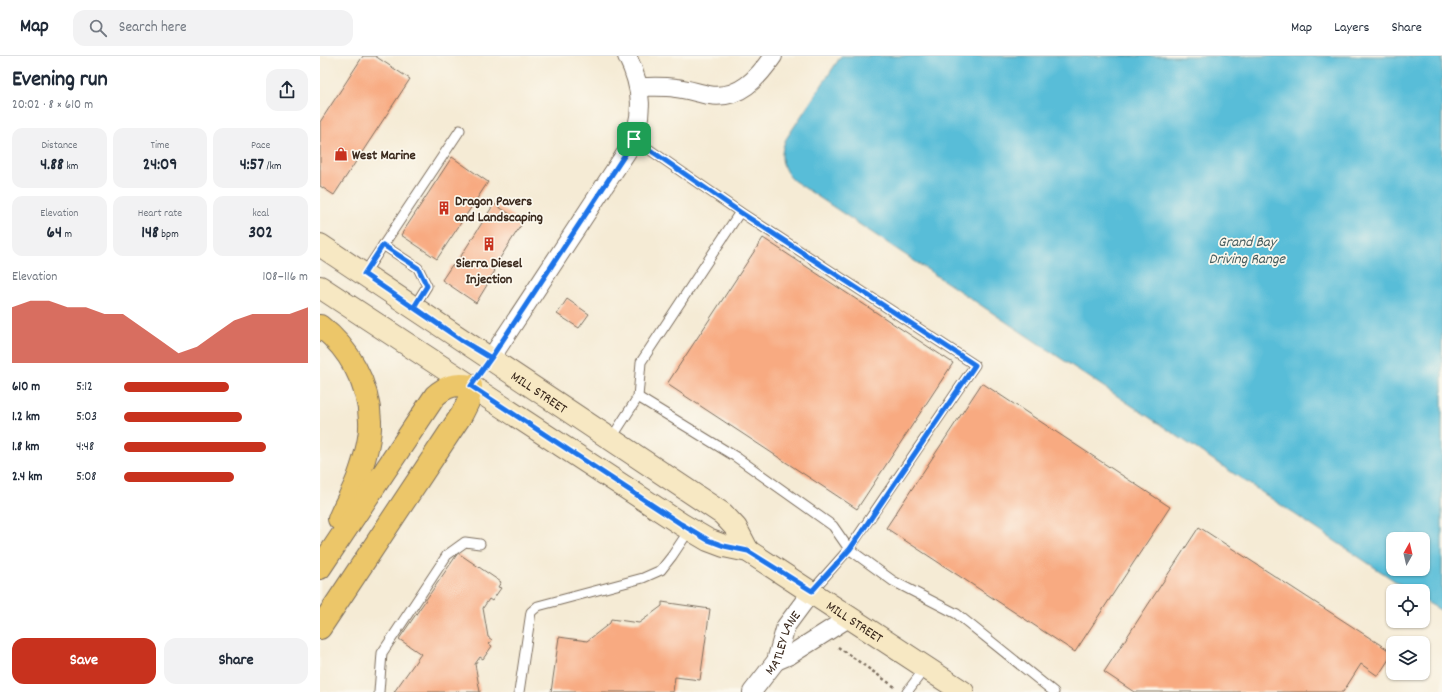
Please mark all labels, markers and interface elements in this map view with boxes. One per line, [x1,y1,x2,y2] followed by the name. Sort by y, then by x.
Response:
[73,10,353,46] search box
[20,14,49,41] text: Map
[87,17,109,39] icon: search
[119,17,187,39] text: Search here
[1291,18,1312,38] text: Map
[1334,18,1369,38] text: Layers
[1391,18,1422,38] text: Share
[12,65,108,96] text: Evening run
[266,69,308,111] button: share
[12,96,93,115] text: 20:02 · 8 × 610 m
[617,122,651,156] pin
[623,128,645,150] icon: arrive
[41,138,77,154] text: Distance
[151,138,169,154] text: Time
[251,138,270,154] text: Pace
[333,146,349,162] shop icon: West Marine
[352,146,416,166] place label: West Marine
[40,154,64,178] text: 4.88
[143,154,177,178] text: 24:09
[240,154,264,178] text: 4:57
[64,159,78,175] text: km
[264,159,282,175] text: /km
[455,192,543,228] place label: Dragon Pavers and Landscaping
[436,200,452,216] building icon: Dragon Pavers and Landscaping
[40,206,78,222] text: Elevation
[138,206,182,222] text: Heart rate
[252,206,269,222] text: kcal
[47,222,62,246] text: 64
[141,222,159,246] text: 148
[249,222,273,246] text: 302
[62,227,72,243] text: m
[159,227,179,243] text: bpm
[1209,232,1287,271] water label: Grand Bay Driving Range
[481,236,497,252] building icon: Sierra Diesel Injection
[456,254,523,290] place label: Sierra Diesel Injection
[12,268,57,287] text: Elevation
[262,268,308,287] text: 108–116 m
[506,367,571,420] street label: MILL STREET
[12,378,40,397] text: 610 m
[76,378,93,397] text: 5:12
[12,408,40,427] text: 1.2 km
[76,408,97,427] text: 5:03
[12,438,39,457] text: 1.8 km
[76,438,94,457] text: 4:48
[12,468,42,487] text: 2.4 km
[76,468,96,487] text: 5:08
[1386,532,1430,576] north arrow
[1386,532,1430,680] map controls
[1386,584,1430,628] button: locate
[822,597,887,649] street label: MILL STREET
[761,607,807,680] street label: MATLEY LANE
[1386,636,1430,680] button: layers
[12,638,156,684] button: Save
[164,638,308,684] button: Share

